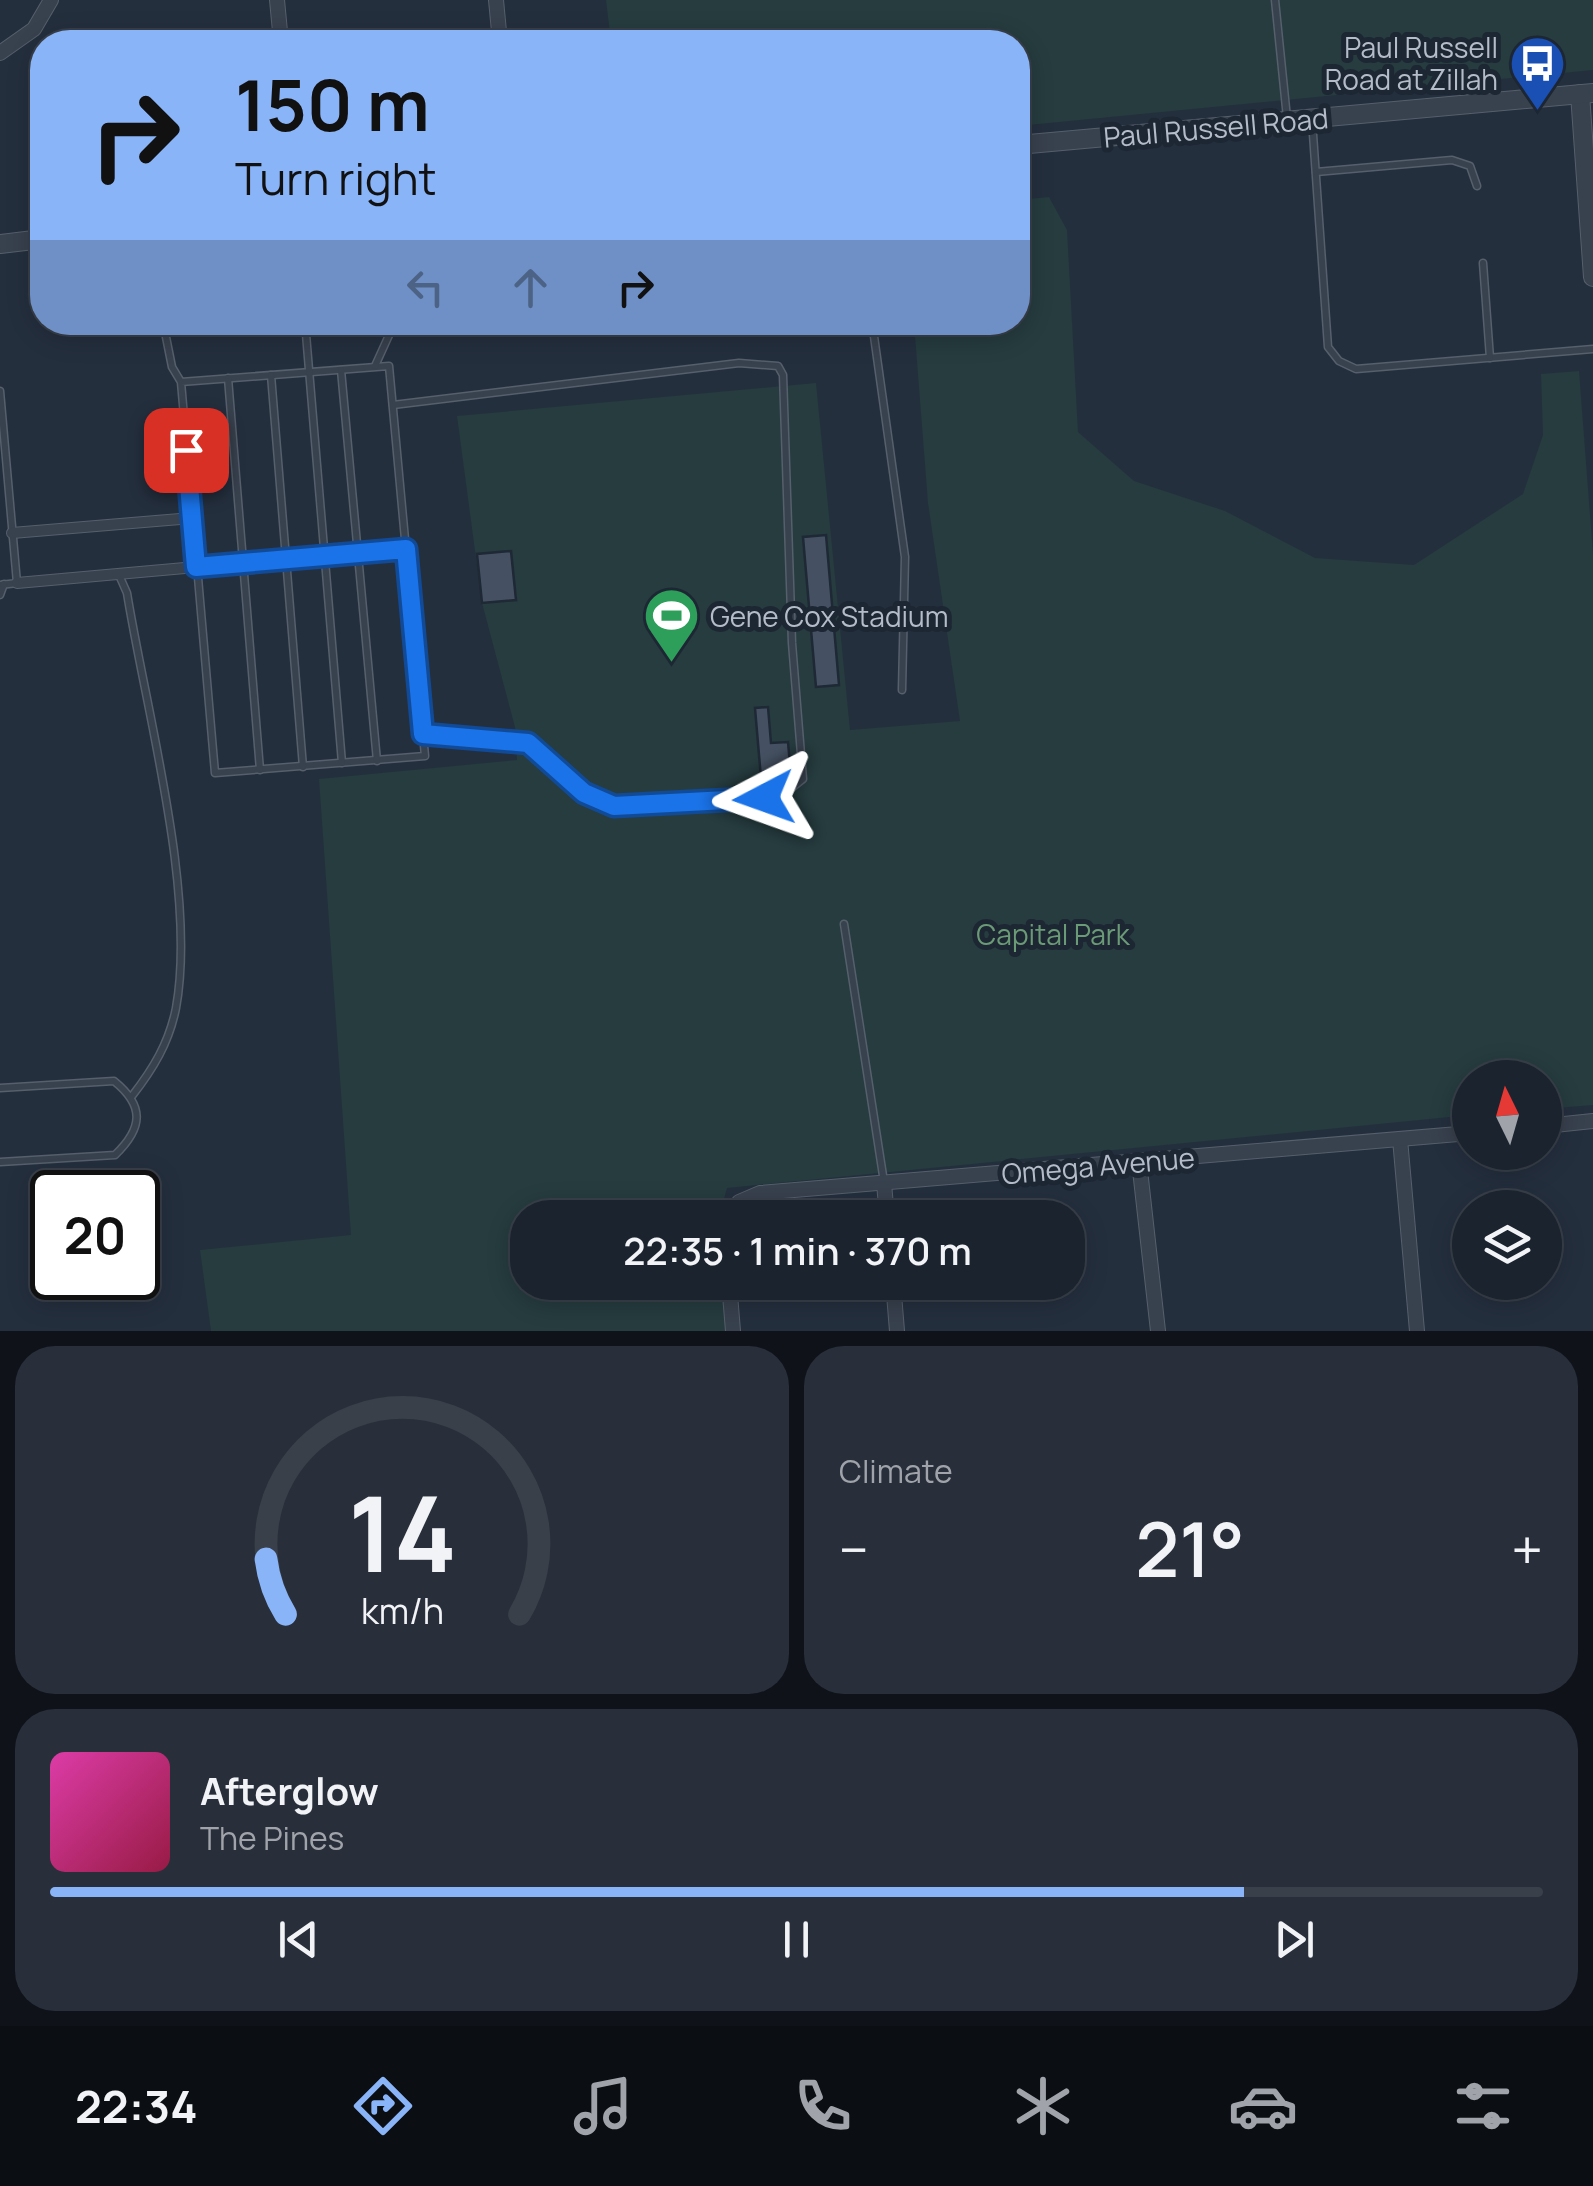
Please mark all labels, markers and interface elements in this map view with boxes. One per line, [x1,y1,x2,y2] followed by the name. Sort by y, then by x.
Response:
[1325,28,1498,98] place label: Paul Russell Road at Zillah
[1507,33,1567,112] bus stop icon: Paul Russell Road at Zillah
[235,56,430,152] text: 150 m
[70,70,200,200] icon: right
[1102,98,1330,156] street label: Paul Russell Road
[235,147,436,209] text: Turn right
[398,260,453,315] icon: left
[503,260,558,315] icon: ahead
[608,260,663,315] icon: right
[144,408,229,493] pin
[159,423,214,478] icon: arrive
[641,586,701,665] sports icon: Gene Cox Stadium
[710,597,948,635] place label: Gene Cox Stadium
[712,746,816,850] position arrow
[976,915,1131,953] park label: Capital Park
[1452,1060,1562,1170] north arrow
[1452,1060,1562,1300] map controls
[1000,1138,1196,1192] street label: Omega Avenue
[30,1170,160,1300] speed limit sign: 20
[1452,1190,1562,1300] button: layers
[623,1224,972,1276] text: 22:35 · 1 min · 370 m
[839,1449,953,1493] text: Climate
[348,1461,456,1603] text: 14
[1135,1497,1245,1600] text: 21°
[839,1511,869,1587] text: −
[1511,1511,1543,1587] text: +
[360,1586,444,1635] text: km/h
[200,1764,379,1816] text: Afterglow
[200,1816,344,1860] text: The Pines
[271,1912,326,1967] icon: previous
[769,1912,824,1967] icon: pause
[1267,1912,1322,1967] icon: next
[348,2071,418,2141] icon: directions
[568,2071,638,2141] icon: music
[788,2071,858,2141] icon: phone
[1008,2071,1078,2141] icon: climate
[1228,2071,1298,2141] icon: car
[1448,2071,1518,2141] icon: filters
[75,2075,198,2137] text: 22:34

